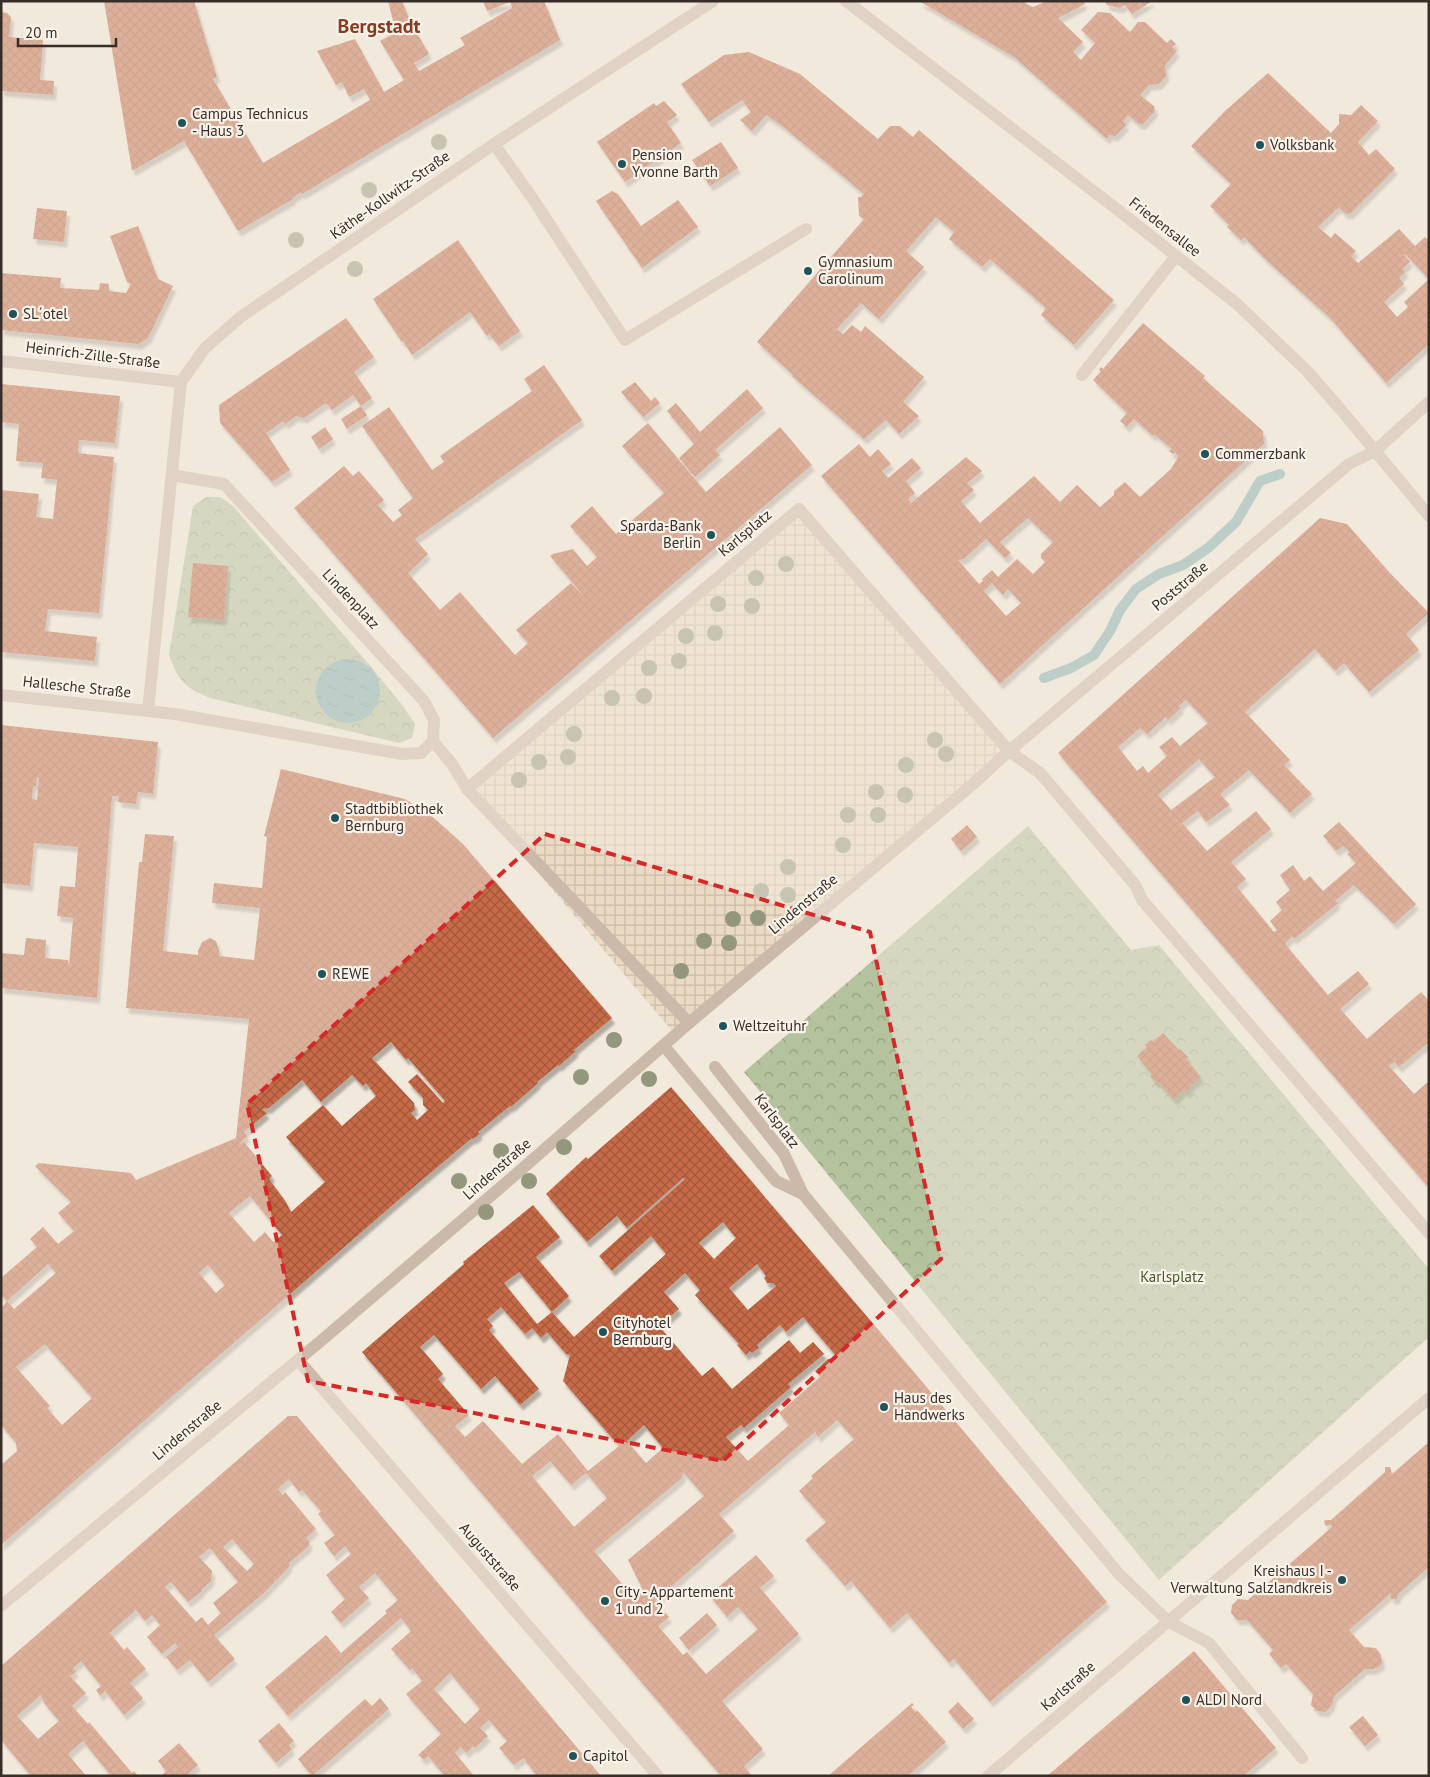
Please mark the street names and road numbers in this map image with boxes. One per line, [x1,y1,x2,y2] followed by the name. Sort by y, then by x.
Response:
[326,146,453,243] street label: Käthe-Kollwitz-Straße
[1126,193,1205,261] street label: Friedensallee
[25,337,161,372] street label: Heinrich-Zille-Straße
[714,505,775,560] street label: Karlsplatz
[1148,557,1212,615] street label: Poststraße
[319,565,384,633] street label: Lindenplatz
[22,671,132,702] street label: Hallesche Straße
[764,869,841,938] street label: Lindenstraße
[751,1090,804,1152] street label: Karlsplatz
[459,1134,535,1203] street label: Lindenstraße
[148,1395,225,1464] street label: Lindenstraße
[455,1518,525,1595] street label: Auguststraße
[1036,1657,1099,1714] street label: Karlstraße

